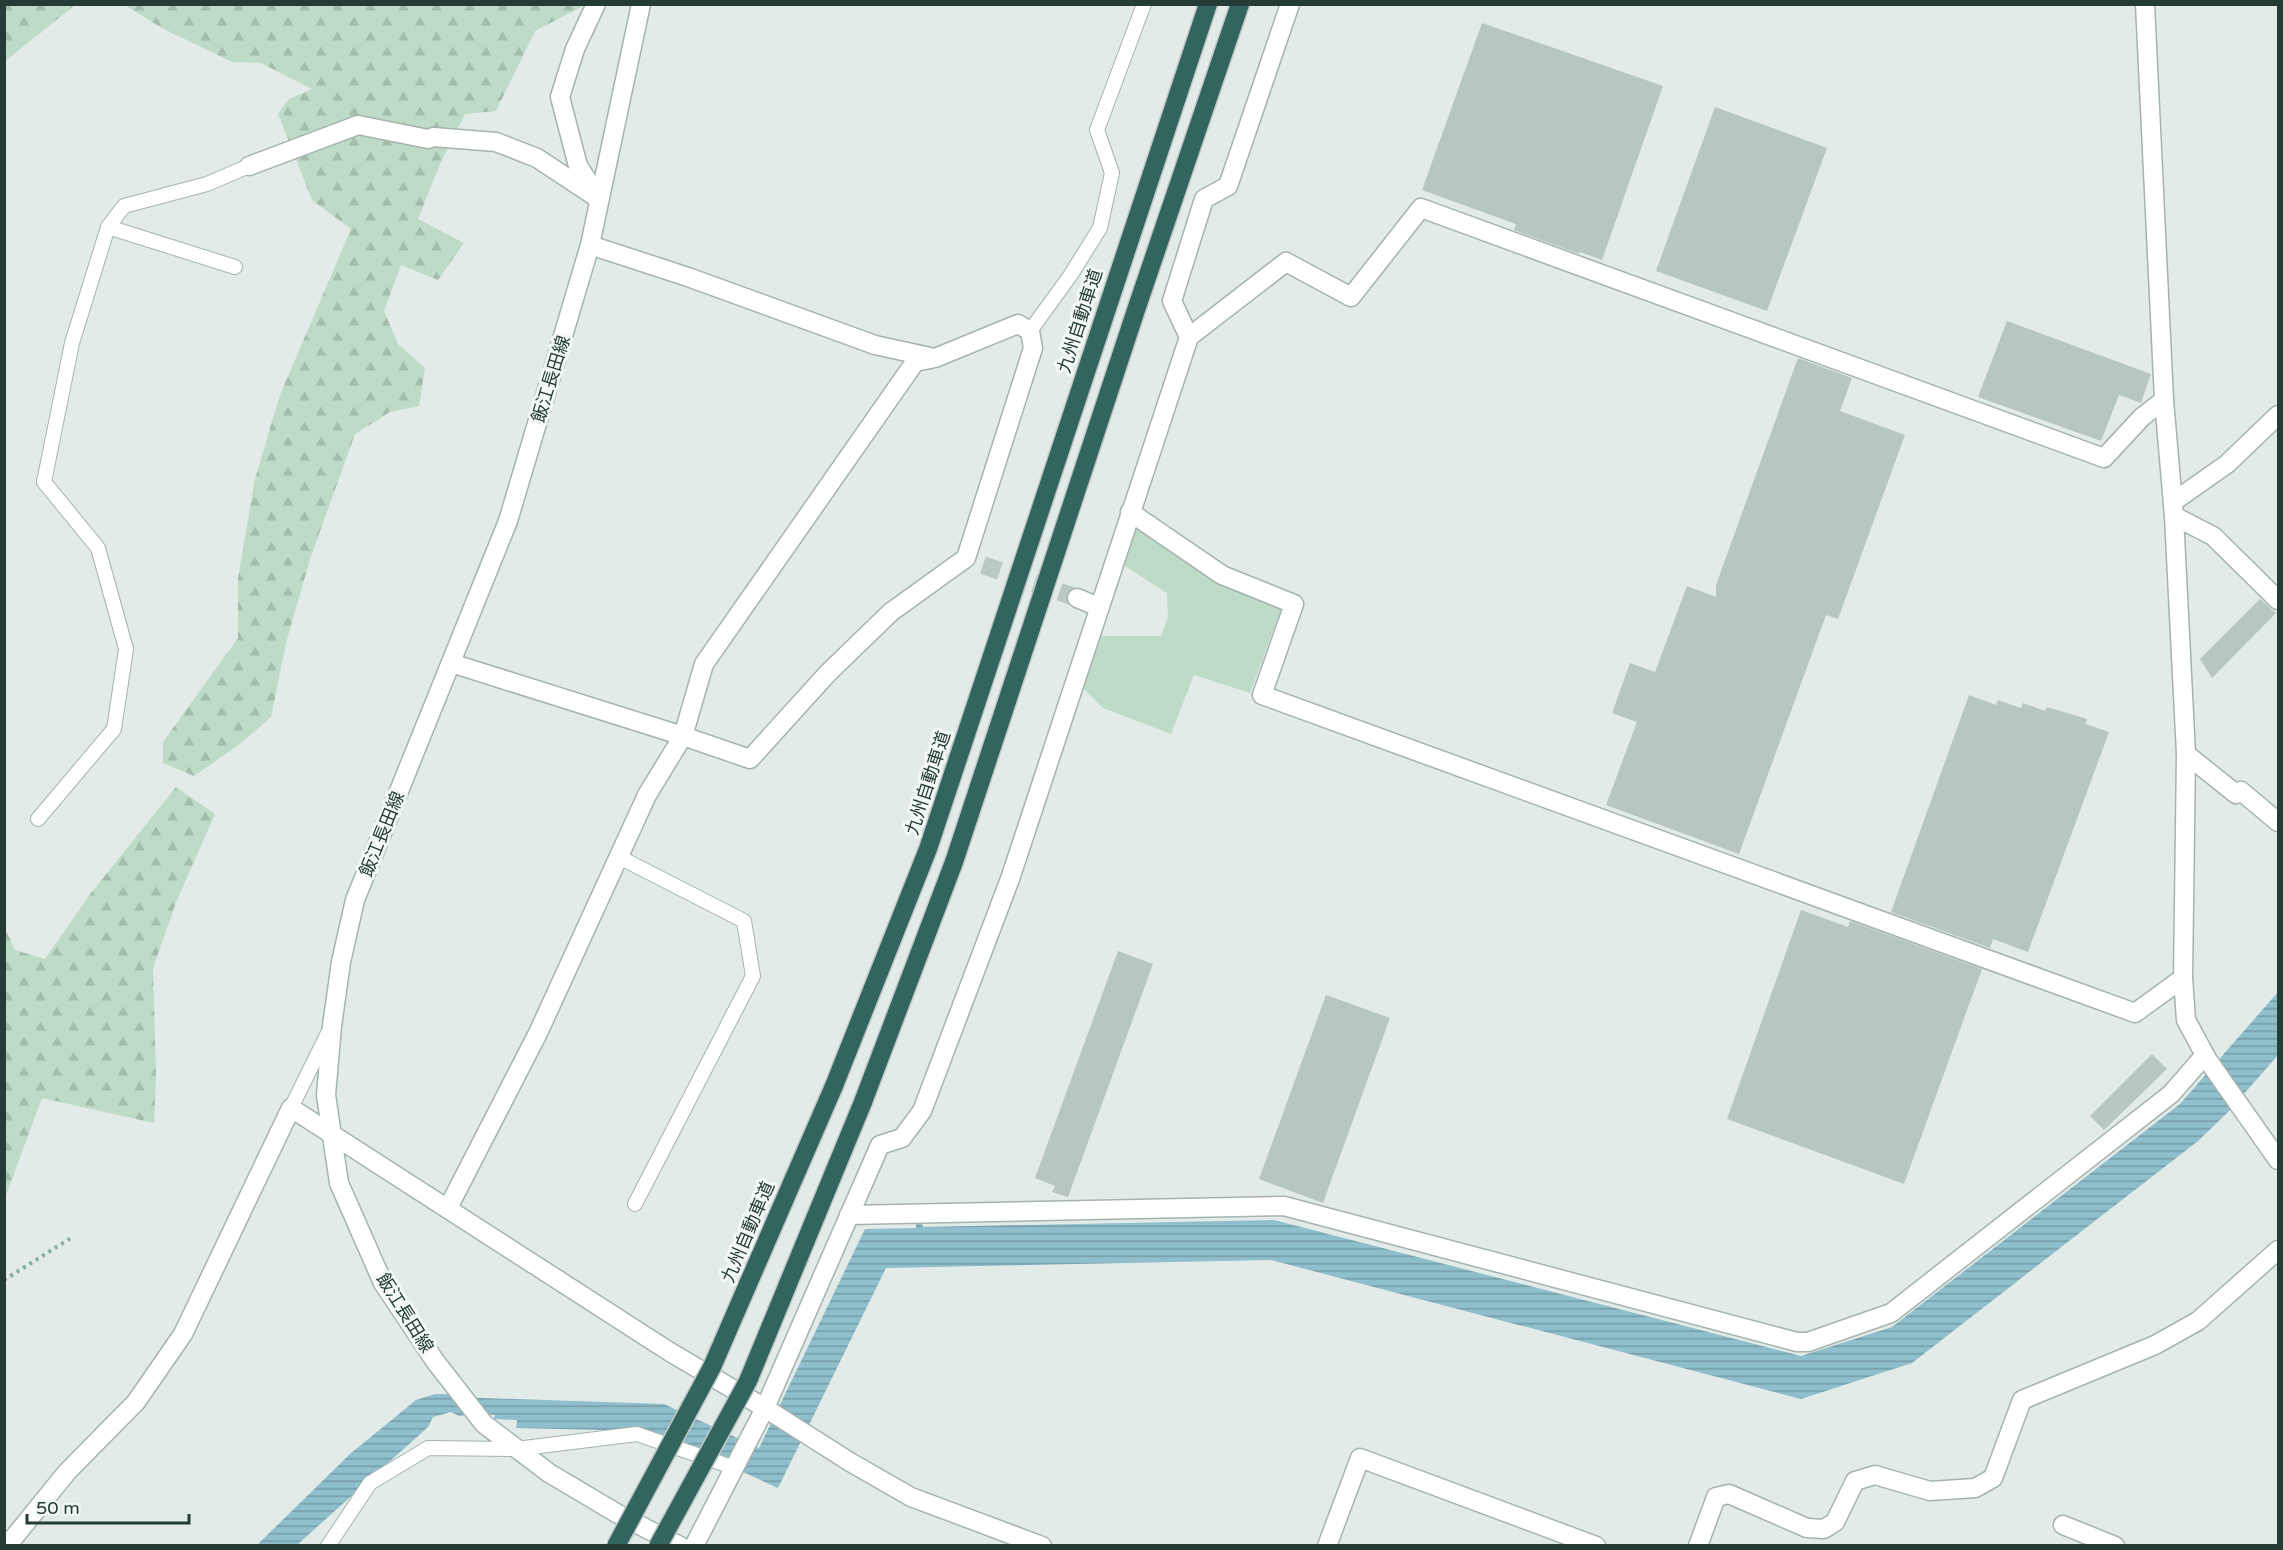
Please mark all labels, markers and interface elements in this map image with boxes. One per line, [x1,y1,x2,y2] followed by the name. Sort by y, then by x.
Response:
[1053,266,1107,376] street label: 九州自動車道
[527,333,575,425] street label: 飯江長田線
[901,728,955,838] street label: 九州自動車道
[355,788,409,880] street label: 飯江長田線
[717,1178,779,1286] street label: 九州自動車道
[372,1269,438,1357] street label: 飯江長田線
[27,1487,189,1525] scale bar
[36,1497,80,1519] text: 50 m

